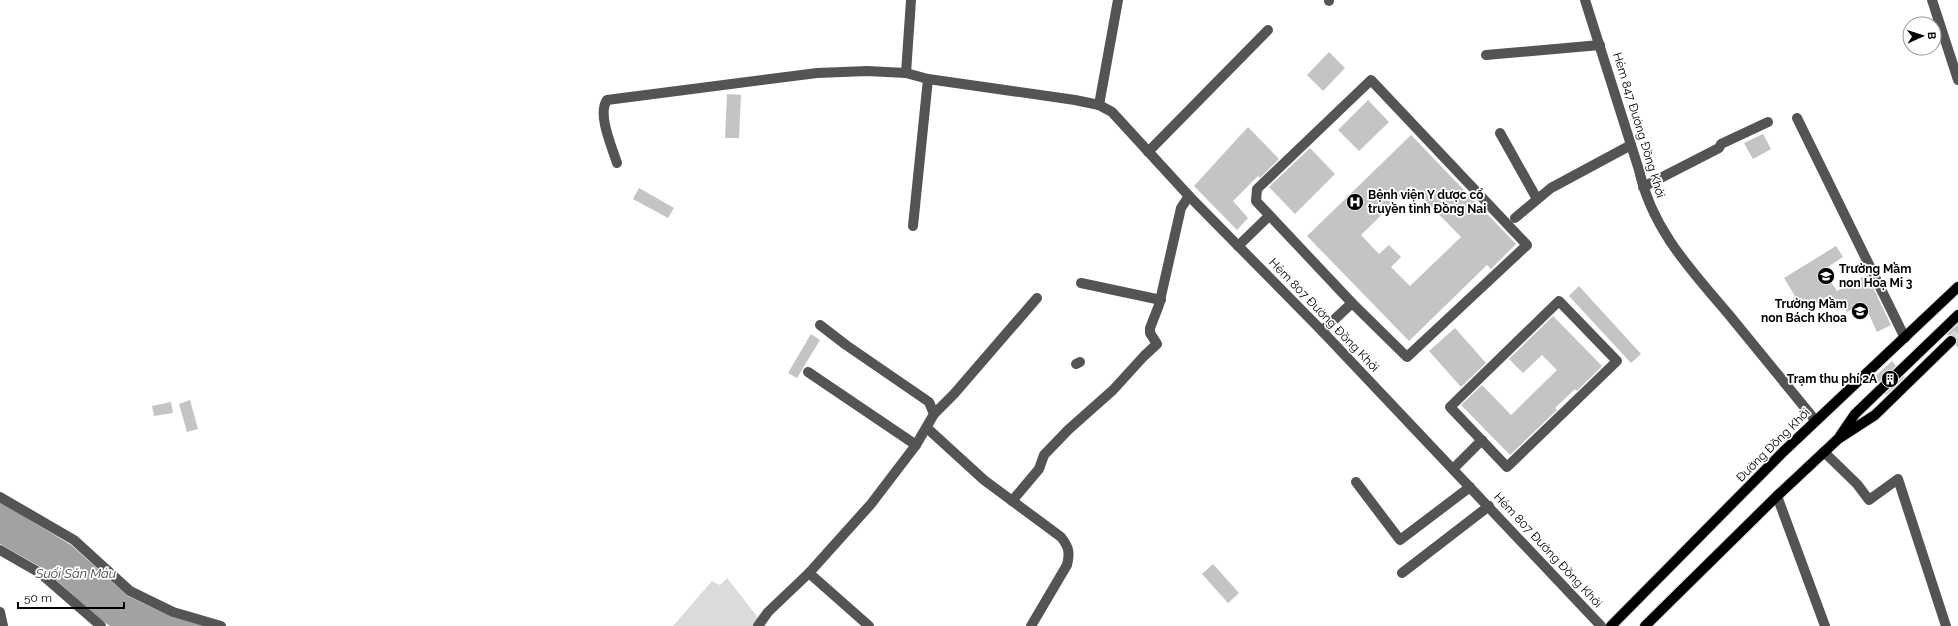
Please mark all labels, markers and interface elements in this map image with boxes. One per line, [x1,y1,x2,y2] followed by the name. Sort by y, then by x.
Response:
[1902,16,1942,56] north arrow
[1925,31,1938,40] text: B
[1610,51,1668,199] street label: Hẻm 847 Đường Đồng Khởi
[1368,188,1486,216] place label: Bệnh viện Y dược cổ truyền tỉnh Đồng Nai
[1345,192,1365,212] hospital icon: Bệnh viện Y dược cổ truyền tỉnh Đồng Nai
[1266,255,1382,375] street label: Hẻm 807 Đường Đồng Khởi
[1839,262,1913,290] place label: Trường Mầm non Hoạ Mi 3
[1816,266,1836,286] school or university icon: Trường Mầm non Hoạ Mi 3
[1761,297,1847,325] place label: Trường Mầm non Bách Khoa
[1850,301,1870,321] school or university icon: Trường Mầm non Bách Khoa
[1880,369,1900,389] building icon: Trạm thu phí 2A
[1787,372,1878,386] place label: Trạm thu phí 2A
[1733,405,1813,485] street label: Đường Đồng Khởi
[1491,490,1605,610] street label: Hẻm 807 Đường Đồng Khởi
[35,566,116,581] water label: Suối Săn Máu
[18,584,124,610] scale bar
[24,591,52,605] text: 50 m

